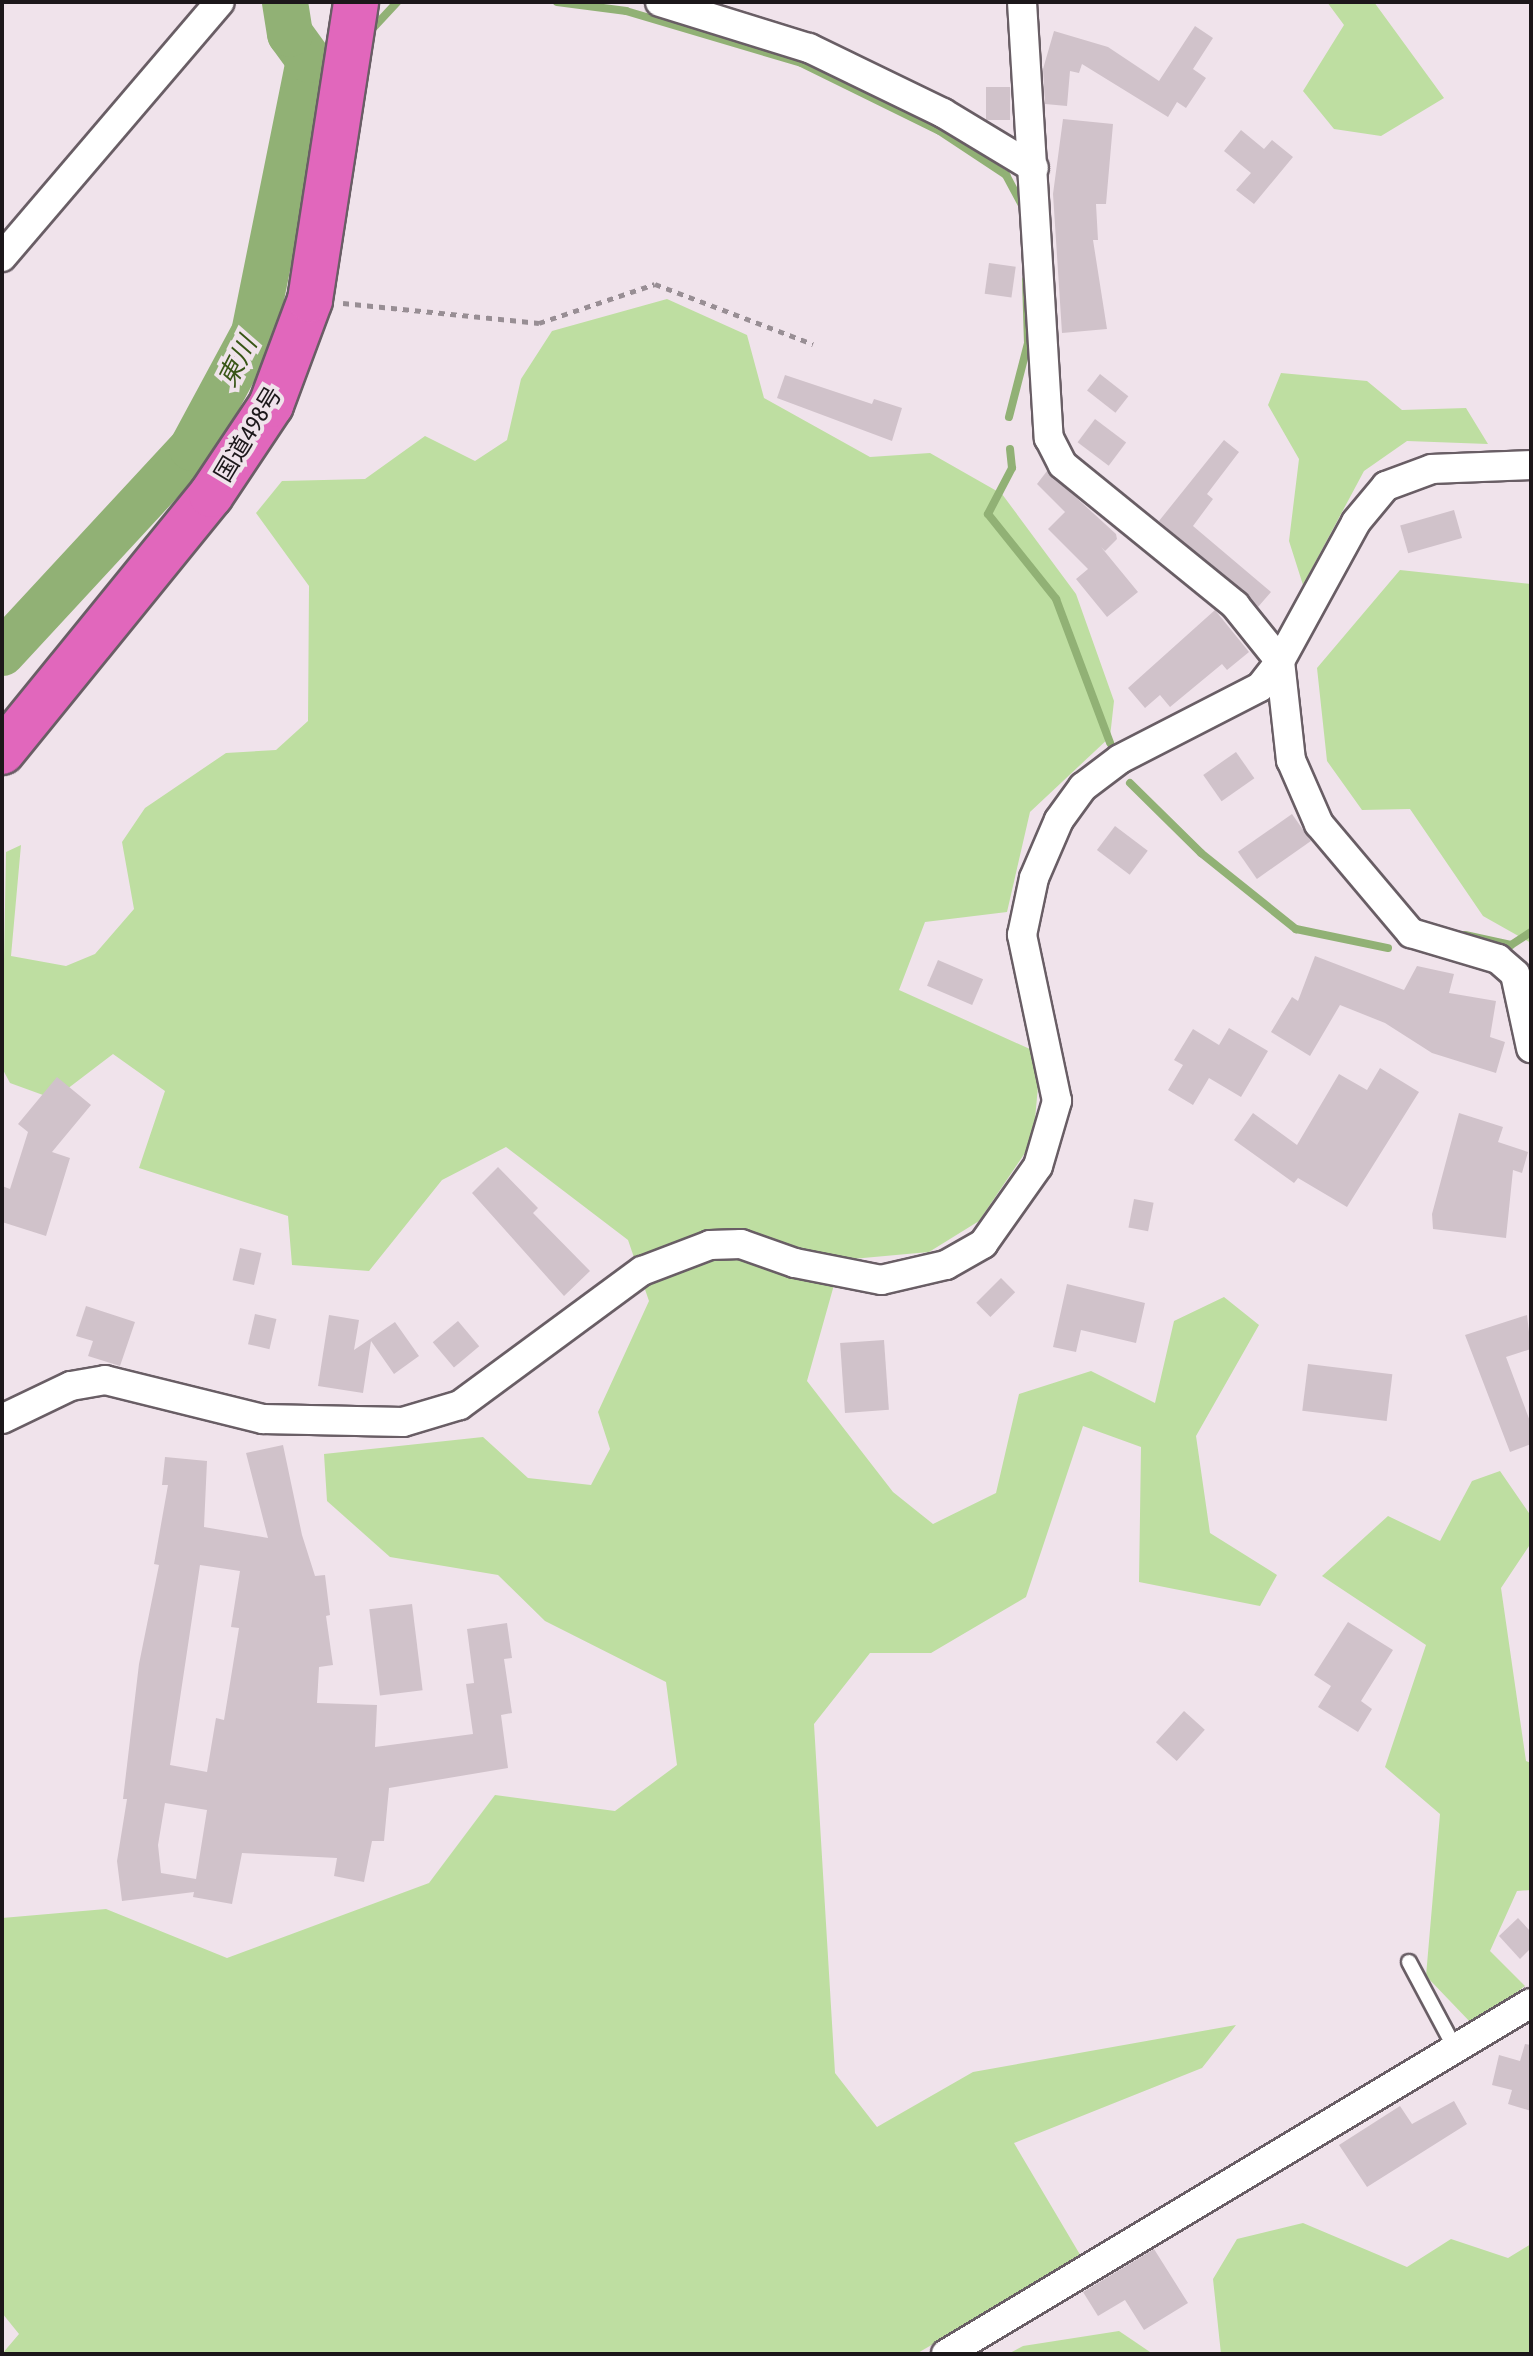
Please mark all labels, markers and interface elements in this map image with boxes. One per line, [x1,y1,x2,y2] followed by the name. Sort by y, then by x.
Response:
[212,332,264,392] water label: 東川
[208,381,288,487] street label: 国道498号

